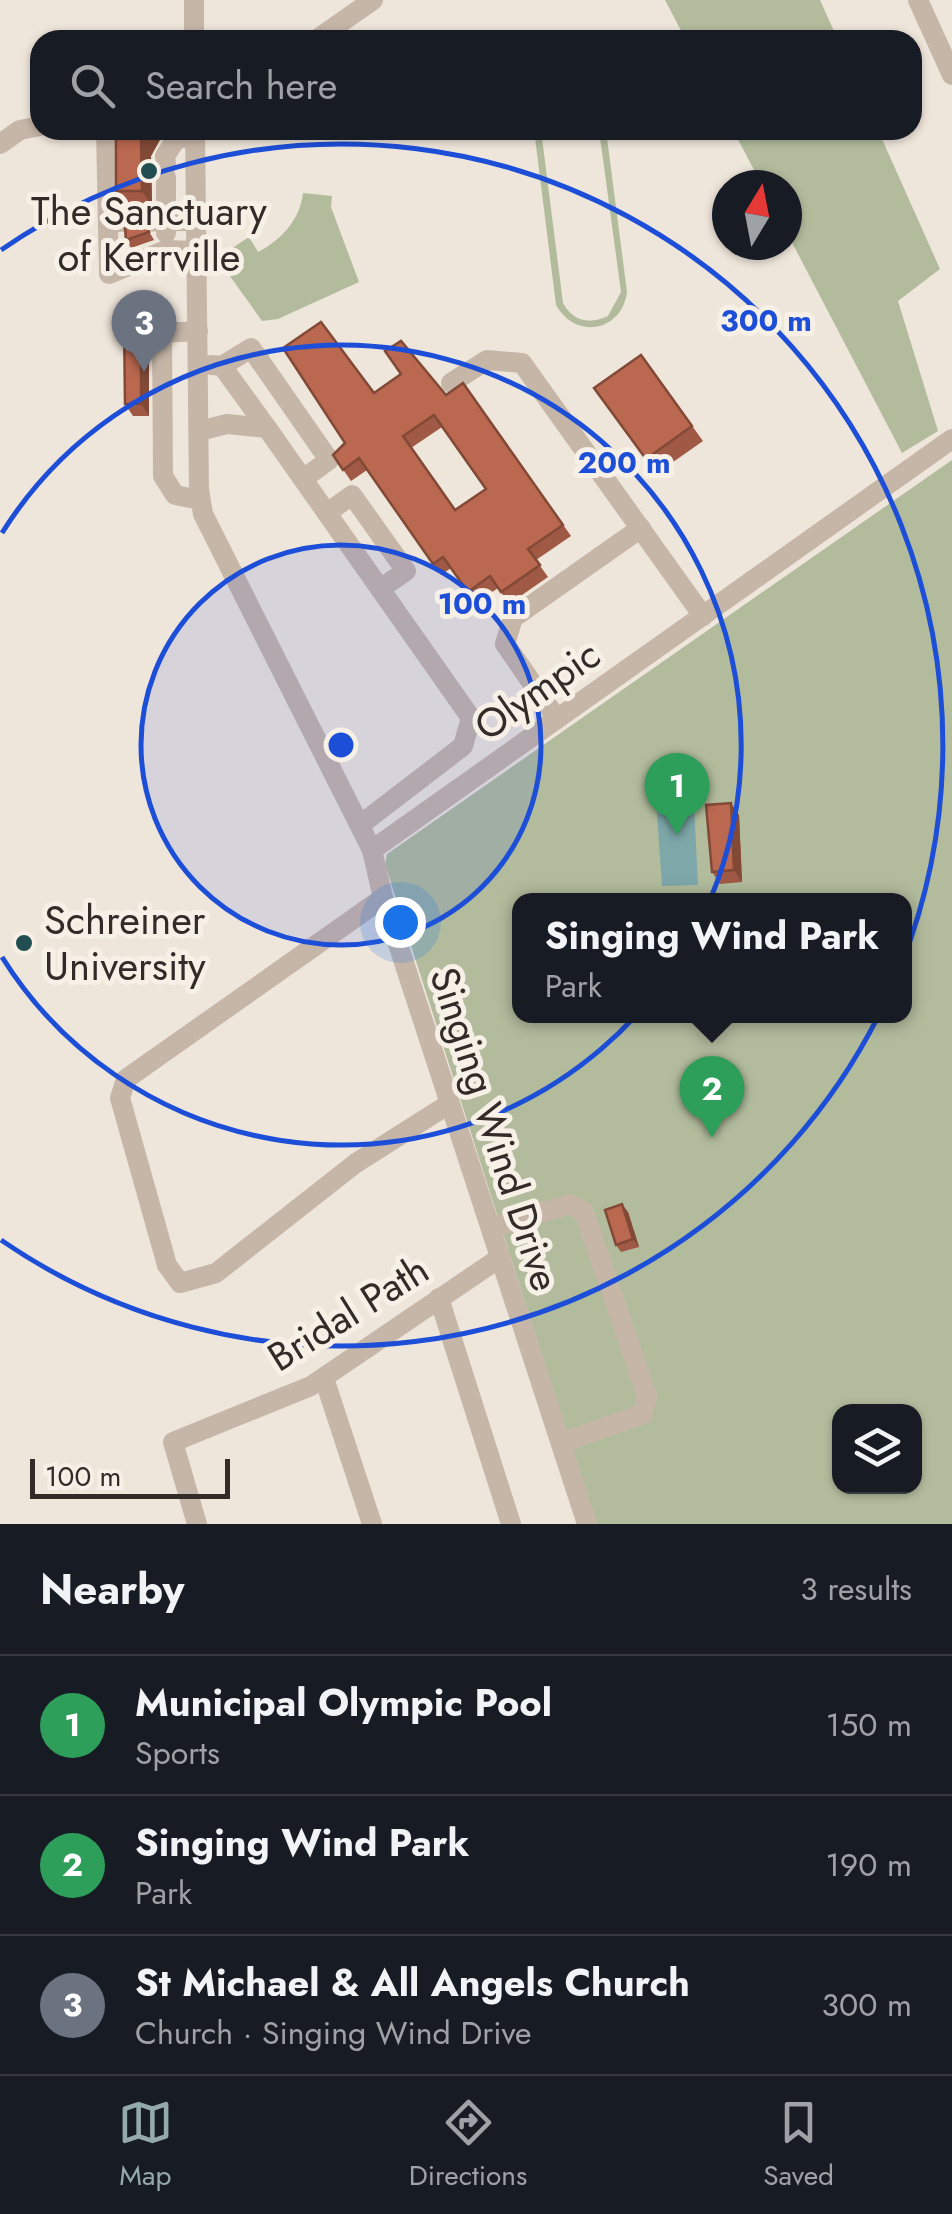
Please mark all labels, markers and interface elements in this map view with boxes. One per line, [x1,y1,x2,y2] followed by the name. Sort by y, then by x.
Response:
[30,30,922,140] search box
[65,58,120,113] icon: search
[145,58,337,113] text: Search here
[138,160,160,182] marker: The Sanctuary of Kerrville
[712,170,802,260] north arrow
[31,182,267,286] place label: The Sanctuary of Kerrville
[112,290,176,372] pin: 3
[720,299,812,342] text: 300 m
[578,441,671,484] text: 200 m
[438,582,526,625] text: 100 m
[462,626,612,754] street label: Olympic
[323,727,359,763] centre of rings
[644,752,710,835] pin: 1
[44,891,206,995] place label: Schreiner University
[512,893,912,1023] popup
[375,897,426,948] your location
[545,908,879,963] text: Singing Wind Park
[13,932,35,954] marker: Schreiner University
[415,960,575,1298] street label: Singing Wind Drive
[545,963,602,1009] text: Park
[680,1056,744,1138] pin: 2
[256,1241,440,1385] street label: Bridal Path
[832,1404,922,1494] map controls
[832,1404,922,1494] button: layers
[30,1454,230,1498] scale bar
[45,1456,121,1497] text: 100 m
[40,1559,184,1620] text: Nearby
[800,1566,912,1612] text: 3 results
[135,1675,552,1730] text: Municipal Olympic Pool
[64,1702,81,1748] text: 1
[826,1702,912,1748] text: 150 m
[135,1730,220,1776] text: Sports
[135,1815,469,1870] text: Singing Wind Park
[62,1842,83,1888] text: 2
[825,1842,912,1888] text: 190 m
[135,1870,192,1916] text: Park
[135,1955,690,2010] text: St Michael & All Angels Church
[63,1982,82,2028] text: 3
[822,1982,912,2028] text: 300 m
[135,2010,532,2056] text: Church · Singing Wind Drive
[118,2095,173,2196] tab: Map
[409,2095,527,2196] tab: Directions
[763,2095,834,2196] tab: Saved

